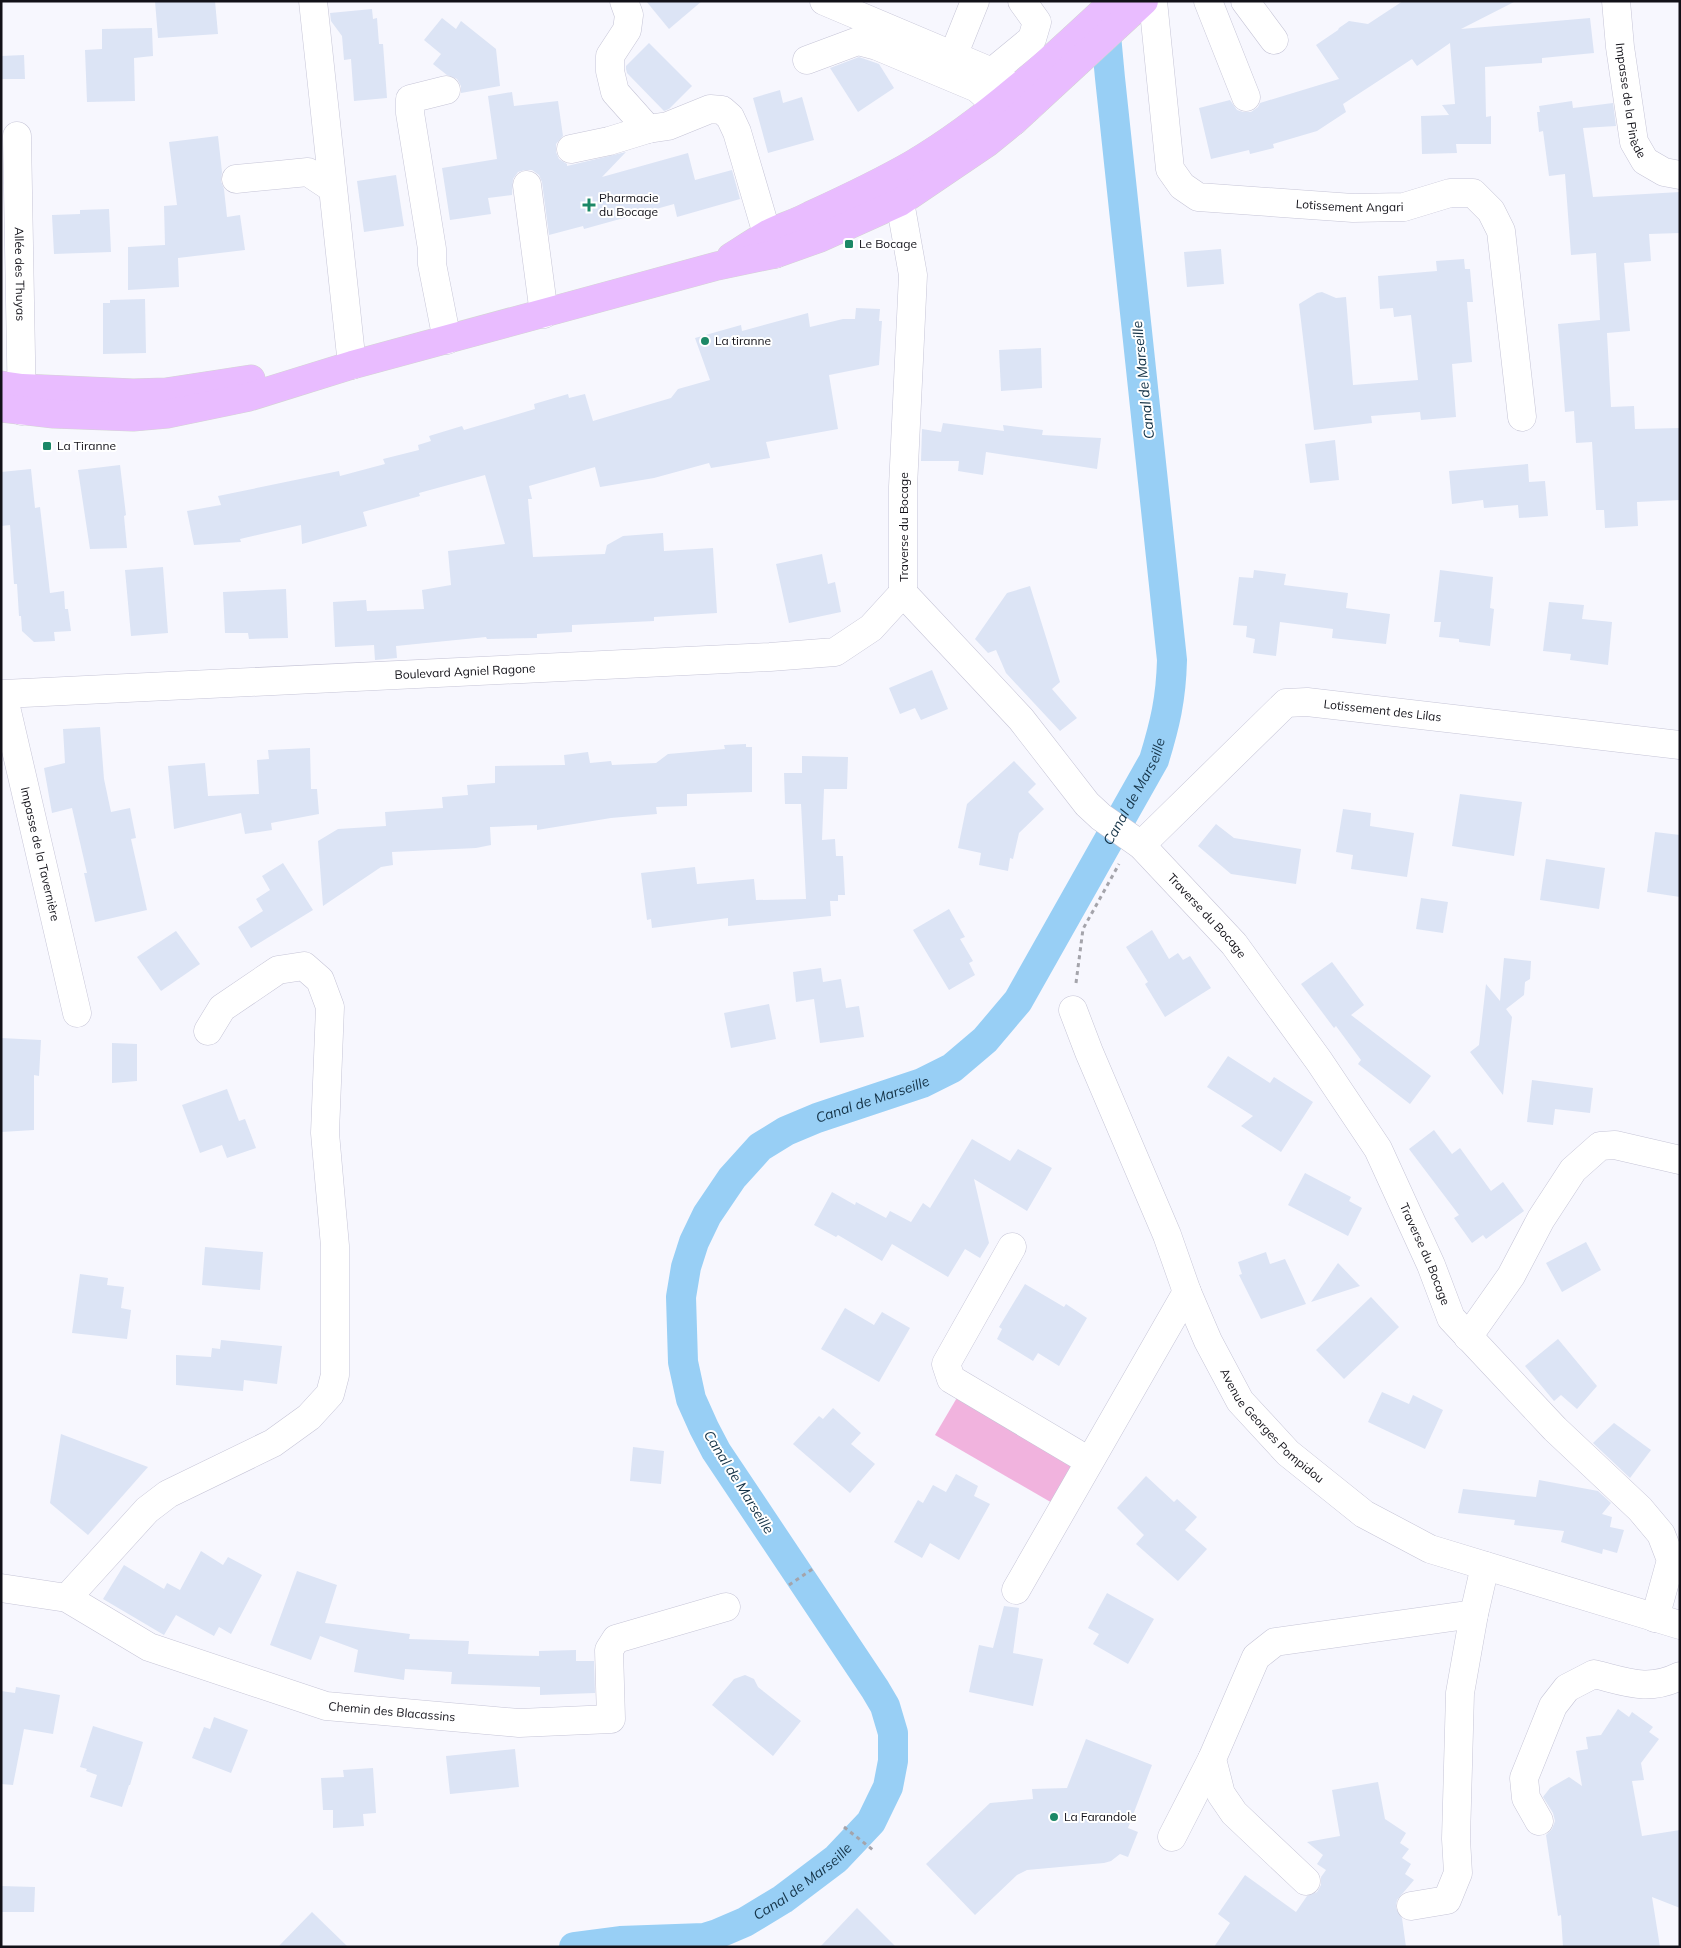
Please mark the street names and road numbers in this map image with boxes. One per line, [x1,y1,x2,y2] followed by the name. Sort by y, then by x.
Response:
[1613,42,1650,161] street label: Impasse de la Pinède
[1295,196,1404,215] street label: Lotissement Angari
[12,227,28,321] street label: Allée des Thuyas
[896,472,911,582] street label: Traverse du Bocage
[394,660,536,682] street label: Boulevard Agniel Ragone
[1323,696,1442,724] street label: Lotissement des Lilas
[18,785,63,923] street label: Impasse de la Tavernière
[1164,870,1250,961] street label: Traverse du Bocage
[1397,1201,1454,1307] street label: Traverse du Bocage
[1217,1366,1327,1486] street label: Avenue Georges Pompidou
[328,1698,456,1724] street label: Chemin des Blacassins

